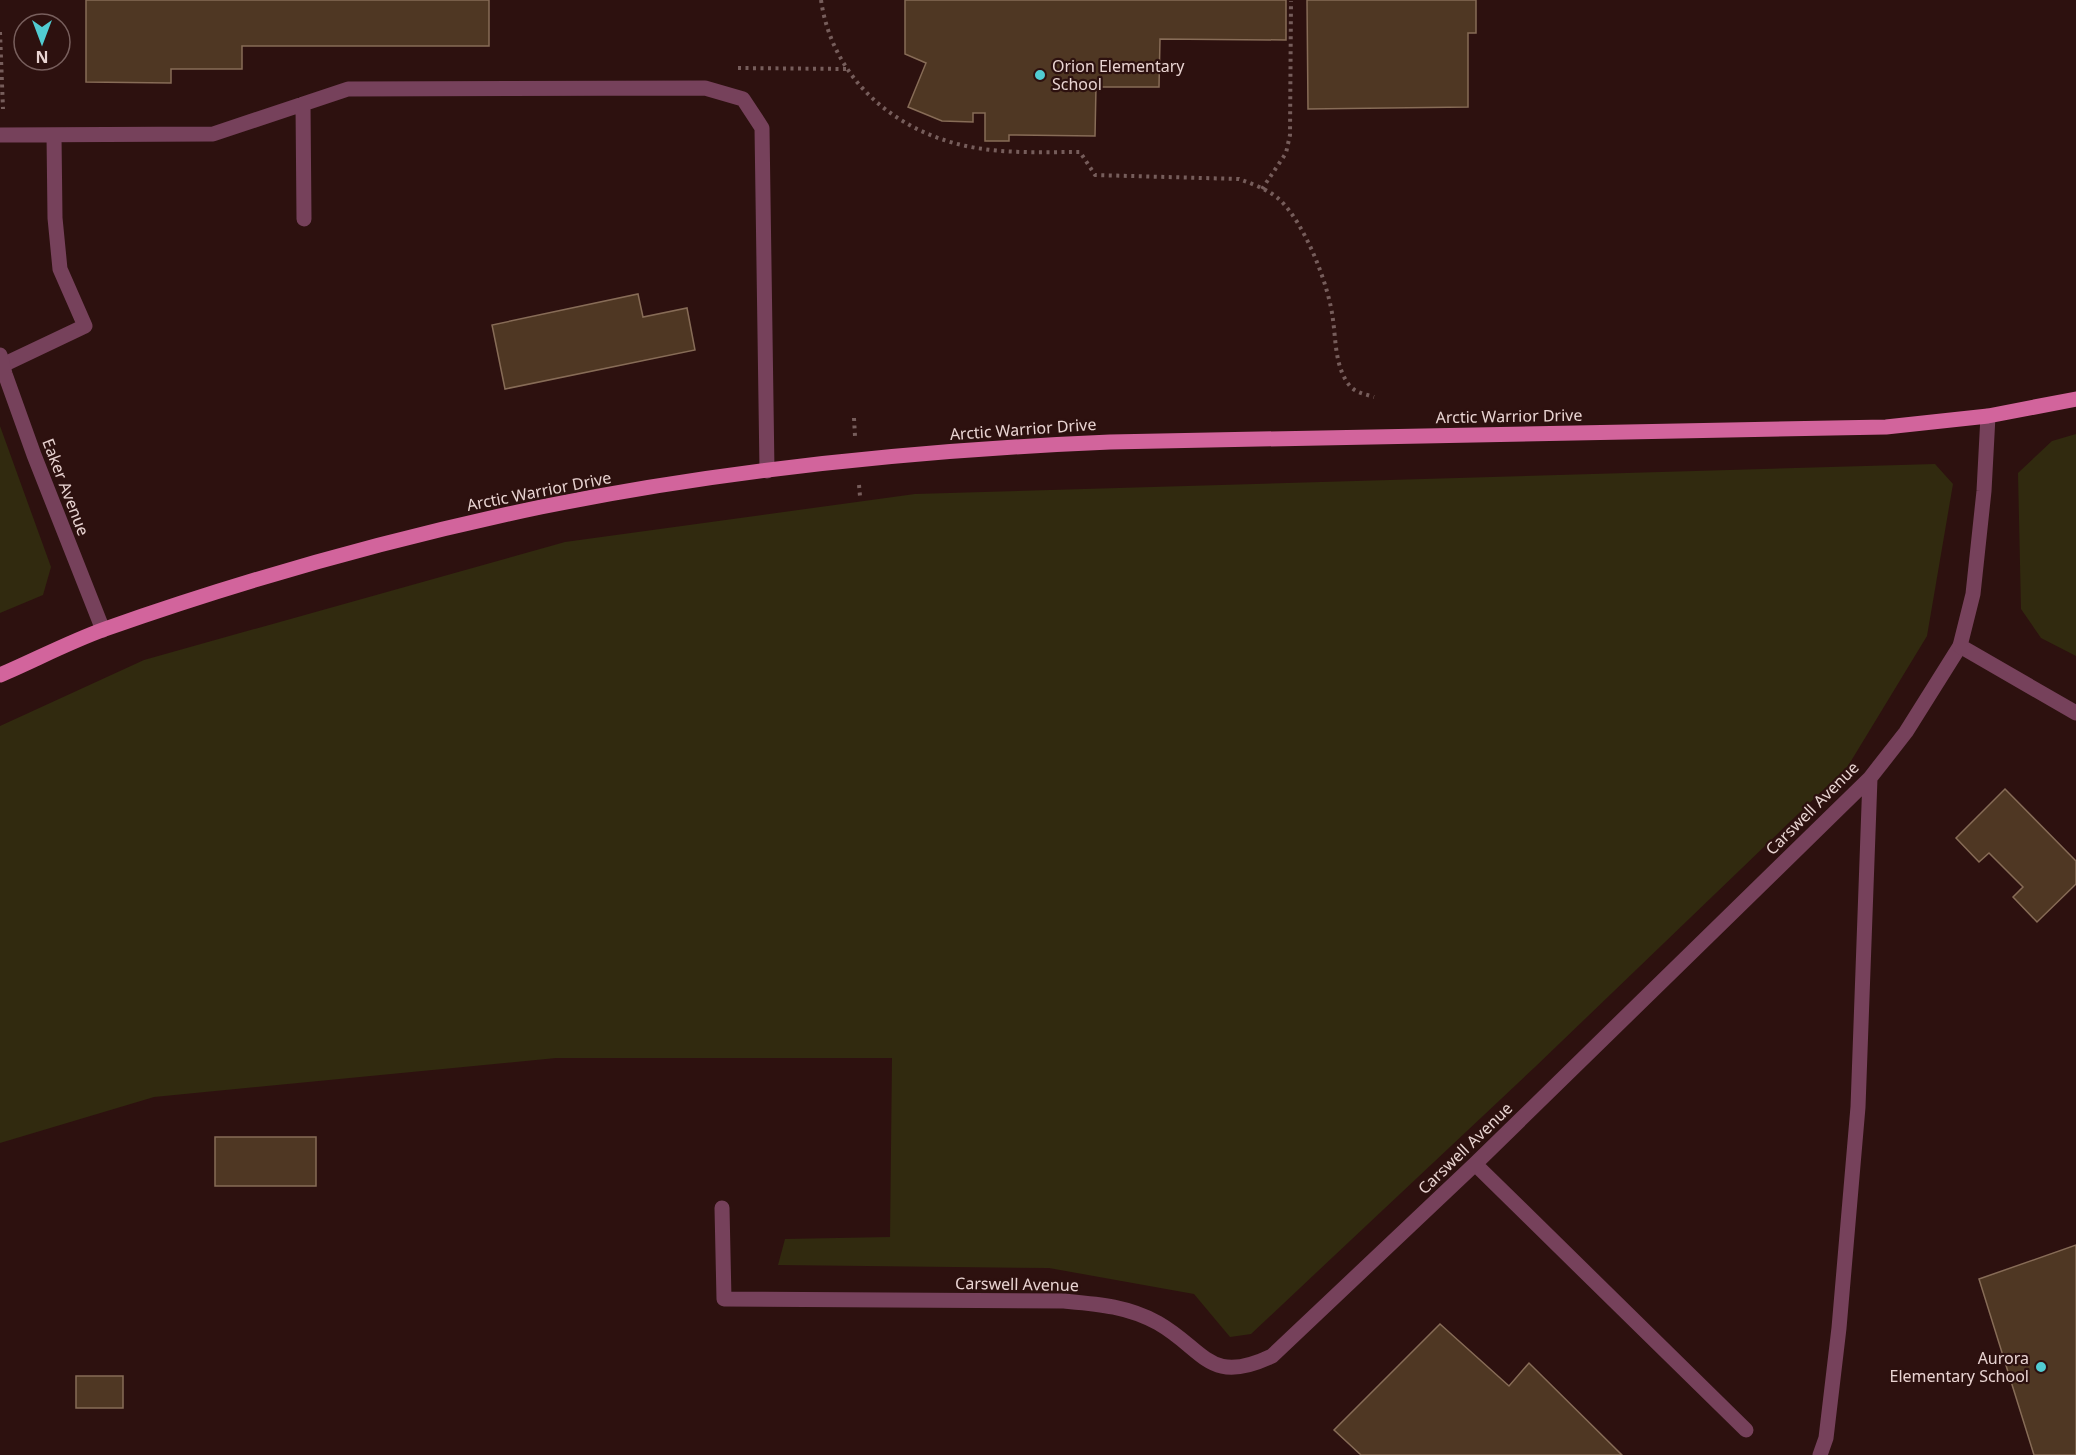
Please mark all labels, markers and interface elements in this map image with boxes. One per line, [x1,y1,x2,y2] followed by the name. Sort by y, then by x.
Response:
[12,12,72,72] north arrow
[35,46,49,68] text: N
[1052,55,1185,95] place label: Orion Elementary School
[1033,68,1047,82] marker: Orion Elementary School
[1435,404,1583,428] street label: Arctic Warrior Drive
[949,413,1097,445] street label: Arctic Warrior Drive
[37,435,95,539] street label: Eaker Avenue
[465,466,613,516] street label: Arctic Warrior Drive
[1761,757,1863,859] street label: Carswell Avenue
[1413,1097,1517,1199] street label: Carswell Avenue
[955,1272,1079,1296] street label: Carswell Avenue
[1890,1347,2029,1387] place label: Aurora Elementary School
[2034,1360,2048,1374] marker: Aurora Elementary School

